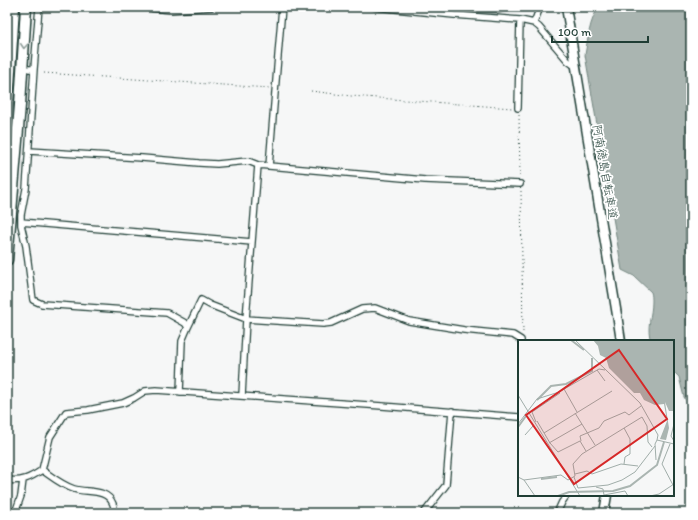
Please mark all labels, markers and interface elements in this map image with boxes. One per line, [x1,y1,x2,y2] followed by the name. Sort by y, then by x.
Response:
[552,18,648,44] scale bar
[558,25,591,39] text: 100 m
[19,43,28,49] one-way arrow
[590,124,620,220] street label: 阿南徳島自転車道
[518,340,674,496] inset map

